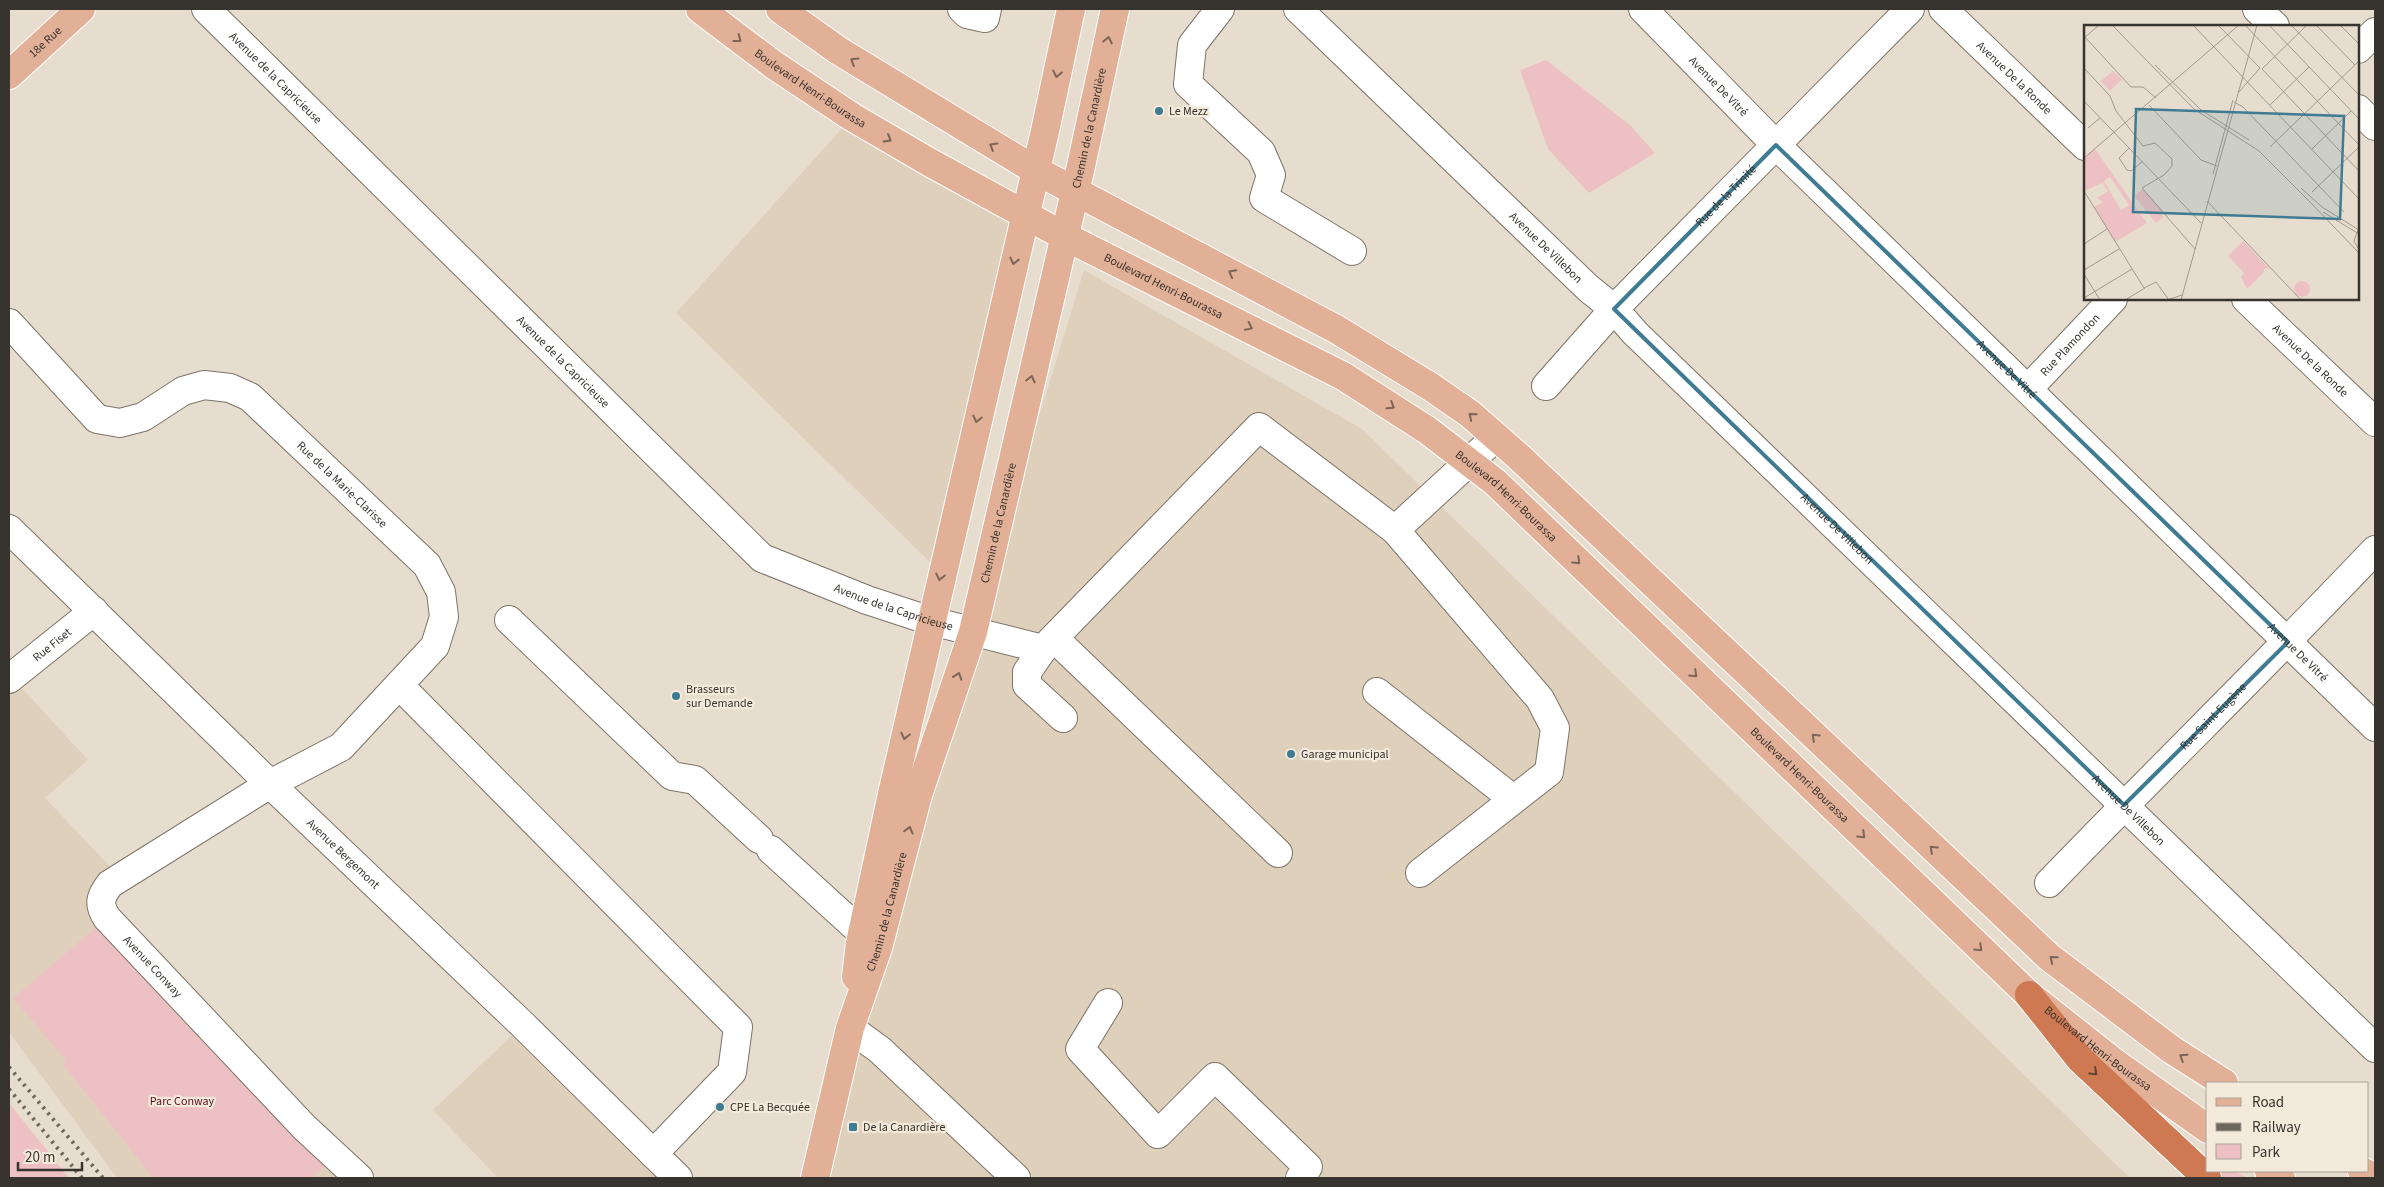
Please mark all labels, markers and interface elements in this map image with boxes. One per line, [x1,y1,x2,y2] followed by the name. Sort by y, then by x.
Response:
[25,23,66,62] street label: 18e Rue
[2084,25,2359,300] inset map
[225,28,326,128] street label: Avenue de la Capricieuse
[732,33,741,41] one-way arrow
[1102,35,1113,44] one-way arrow
[1972,38,2056,119] street label: Avenue De la Ronde
[751,45,869,132] street label: Boulevard Henri-Bourassa
[1685,53,1752,121] street label: Avenue De Vitré
[851,58,860,67] one-way arrow
[1068,66,1111,190] street label: Chemin de la Canardière
[1052,69,1063,78] one-way arrow
[1169,103,1208,120] place label: Le Mezz
[1153,105,1165,117] marker: Le Mezz
[882,132,891,142] one-way arrow
[990,142,999,152] one-way arrow
[1692,161,1761,231] street label: Rue de la Trinité
[1505,208,1586,287] street label: Avenue De Villebon
[1101,249,1226,323] street label: Boulevard Henri-Bourassa
[1009,256,1020,265] one-way arrow
[1228,269,1237,279] one-way arrow
[2036,310,2104,380] street label: Rue Plamondon
[513,312,613,412] street label: Avenue de la Capricieuse
[2268,320,2352,401] street label: Avenue De la Ronde
[1244,321,1253,332] one-way arrow
[1972,336,2040,403] street label: Avenue De Vitré
[1025,374,1036,383] one-way arrow
[1386,399,1395,409] one-way arrow
[1468,413,1477,422] one-way arrow
[972,415,983,424] one-way arrow
[293,438,391,532] street label: Rue de la Marie-Clarisse
[1452,447,1561,546] street label: Boulevard Henri-Bourassa
[977,461,1021,585] street label: Chemin de la Canardière
[1796,489,1877,568] street label: Avenue De Villebon
[1571,555,1580,564] one-way arrow
[936,573,946,582] one-way arrow
[831,580,955,635] street label: Avenue de la Capricieuse
[2264,619,2332,686] street label: Avenue De Vitré
[29,624,75,666] street label: Rue Fiset
[1689,668,1698,677] one-way arrow
[952,672,962,681] one-way arrow
[2176,679,2251,754] street label: Rue Saint-Eugène
[686,681,753,712] place label: Brasseurs sur Demande
[670,690,682,702] marker: Brasseurs sur Demande
[1746,724,1853,827] street label: Boulevard Henri-Bourassa
[900,732,911,740] one-way arrow
[1812,734,1821,743] one-way arrow
[1301,746,1389,763] place label: Garage municipal
[1285,748,1297,760] marker: Garage municipal
[2088,771,2169,850] street label: Avenue De Villebon
[302,815,383,893] street label: Avenue Bergemont
[903,826,914,835] one-way arrow
[1856,829,1865,838] one-way arrow
[1930,846,1939,855] one-way arrow
[862,850,912,974] street label: Chemin de la Canardière
[119,932,186,1002] street label: Avenue Conway
[1973,942,1982,951] one-way arrow
[2049,956,2058,965] one-way arrow
[2040,1002,2155,1095] street label: Boulevard Henri-Bourassa
[2179,1054,2188,1063] one-way arrow
[2089,1066,2098,1075] one-way arrow
[2206,1082,2369,1172] legend
[2252,1092,2284,1113] text: Road
[150,1093,215,1110] park label: Parc Conway
[730,1099,810,1116] place label: CPE La Becquée
[714,1101,726,1113] marker: CPE La Becquée
[2252,1117,2301,1138] text: Railway
[863,1119,945,1136] place label: De la Canardière
[847,1121,859,1133] marker: De la Canardière
[18,1140,81,1172] scale bar
[2252,1142,2281,1163] text: Park
[25,1147,55,1168] text: 20 m

